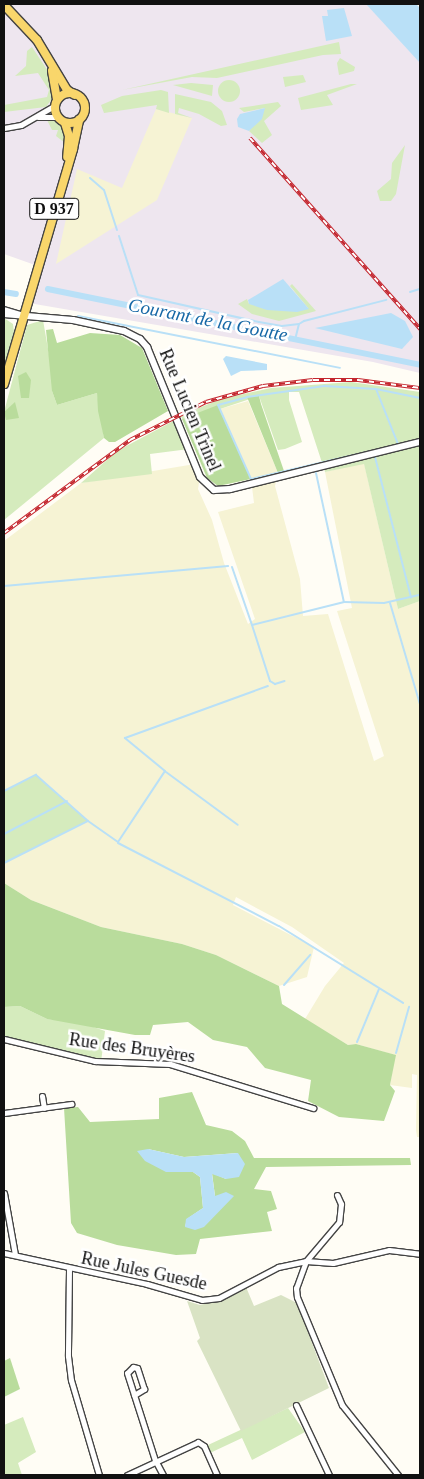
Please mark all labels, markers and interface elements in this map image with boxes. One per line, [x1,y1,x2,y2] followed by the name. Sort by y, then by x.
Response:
[29,195,79,222] road number: D 937
[126,293,290,347] water label: Courant de la Goutte
[154,345,226,475] street label: Rue Lucien Trinel
[68,1028,196,1068] street label: Rue des Bruyères
[79,1247,209,1295] street label: Rue Jules Guesde

